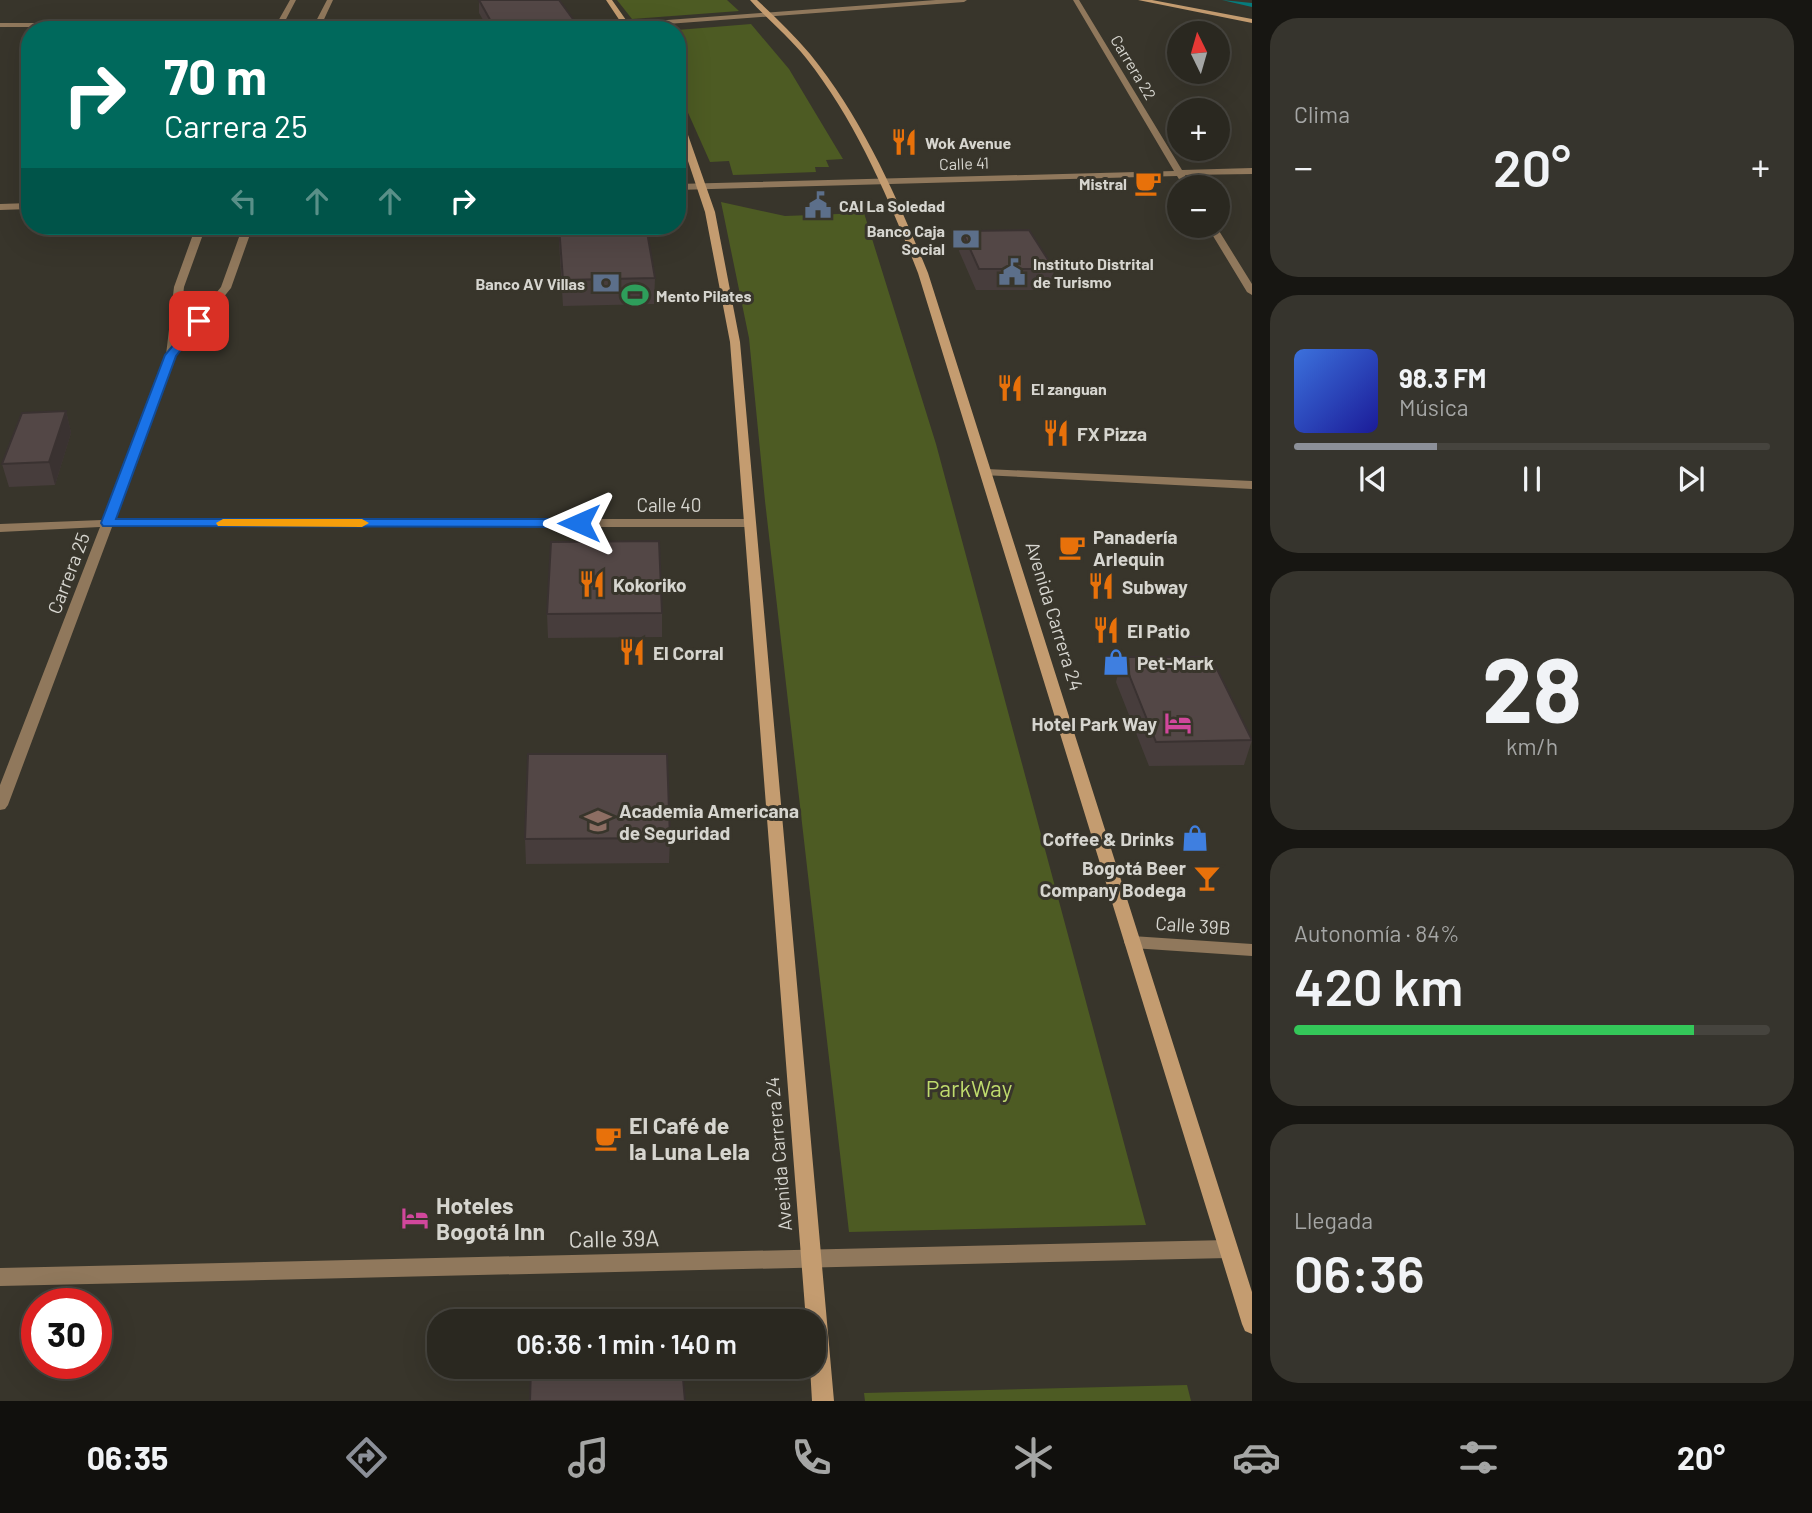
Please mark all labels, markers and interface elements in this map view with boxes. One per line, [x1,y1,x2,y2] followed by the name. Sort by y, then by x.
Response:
[1167,21,1230,84] north arrow
[1167,21,1230,238] map controls
[1107,31,1161,103] street label: Carrera 22
[164,46,267,105] text: 70 m
[49,49,140,140] icon: right
[1167,98,1230,161] button: +
[1294,100,1350,128] text: Clima
[164,106,308,144] text: Carrera 25
[889,127,919,157] restaurant icon: Wok Avenue
[925,133,1012,152] place label: Wok Avenue
[1493,135,1571,197] text: 20°
[1294,143,1313,189] text: −
[1751,143,1770,189] text: +
[939,153,989,173] street label: Calle 41
[1133,168,1163,198] cafe icon: Mistral
[1079,174,1127,193] place label: Mistral
[1167,175,1230,238] button: −
[225,182,263,220] icon: left
[298,182,336,220] icon: ahead
[371,182,409,220] icon: ahead
[444,182,482,220] icon: right
[803,190,833,220] public building icon: CAI La Soledad
[839,196,945,215] place label: CAI La Soledad
[867,221,945,258] place label: Banco Caja Social
[951,224,981,254] bank icon: Banco Caja Social
[1033,254,1154,291] place label: Instituto Distrital de Turismo
[997,257,1027,287] public building icon: Instituto Distrital de Turismo
[591,268,621,298] bank icon: Banco AV Villas
[475,274,585,293] place label: Banco AV Villas
[620,280,650,310] sports icon: Mento Pilates
[656,286,751,305] place label: Mento Pilates
[169,291,229,351] pin
[180,302,218,340] icon: arrive
[1399,362,1486,393] text: 98.3 FM
[995,373,1025,403] restaurant icon: El zanguan
[1031,379,1107,398] place label: El zanguan
[1399,393,1468,421] text: Música
[1041,418,1071,448] restaurant icon: FX Pizza
[1077,422,1147,445] place label: FX Pizza
[1354,460,1392,498] icon: previous
[1513,460,1551,498] icon: pause
[1672,460,1710,498] icon: next
[542,486,616,560] position arrow
[637,493,701,516] street label: Calle 40
[1093,525,1178,570] place label: Panadería Arlequin
[42,529,94,617] street label: Carrera 25
[1057,532,1087,562] cafe icon: Panadería Arlequin
[1021,539,1089,693] street label: Avenida Carrera 24
[577,569,607,599] restaurant icon: Kokoriko
[1086,571,1116,601] restaurant icon: Subway
[613,573,687,596] place label: Kokoriko
[1122,575,1188,598] place label: Subway
[1091,615,1121,645] restaurant icon: El Patio
[1127,619,1190,642] place label: El Patio
[1482,632,1582,741] text: 28
[617,637,647,667] restaurant icon: El Corral
[653,641,724,664] place label: El Corral
[1101,647,1131,677] shop icon: Pet-Mark
[1137,651,1214,674] place label: Pet-Mark
[1163,708,1193,738] hotel icon: Hotel Park Way
[1032,712,1157,735] place label: Hotel Park Way
[1506,732,1558,760] text: km/h
[619,799,799,844] place label: Academia Americana de Seguridad
[583,806,613,836] school or university icon: Academia Americana de Seguridad
[1180,823,1210,853] shop icon: Coffee & Drinks
[1043,827,1174,850] place label: Coffee & Drinks
[1040,856,1187,901] place label: Bogotá Beer Company Bodega
[1192,863,1222,893] bar icon: Bogotá Beer Company Bodega
[1155,911,1231,939] street label: Calle 39B
[1294,919,1459,947] text: Autonomía · 84%
[1294,954,1463,1016] text: 420 km
[926,1074,1013,1102] park label: ParkWay
[760,1076,796,1232] street label: Avenida Carrera 24
[629,1111,750,1165] place label: El Café de la Luna Lela
[593,1123,623,1153] cafe icon: El Café de la Luna Lela
[436,1191,545,1245] place label: Hoteles Bogotá Inn
[400,1203,430,1233] hotel icon: Hoteles Bogotá Inn
[1294,1206,1373,1234] text: Llegada
[568,1223,660,1253] street label: Calle 39A
[1294,1241,1425,1303] text: 06:36
[21,1288,112,1379] speed limit sign: 30
[516,1328,737,1359] text: 06:36 · 1 min · 140 m
[342,1433,391,1482] icon: directions
[564,1433,613,1482] icon: music
[787,1433,836,1482] icon: phone
[1009,1433,1058,1482] icon: climate
[1232,1433,1281,1482] icon: car
[1454,1433,1503,1482] icon: filters
[87,1438,168,1476] text: 06:35
[1677,1438,1725,1476] text: 20°

